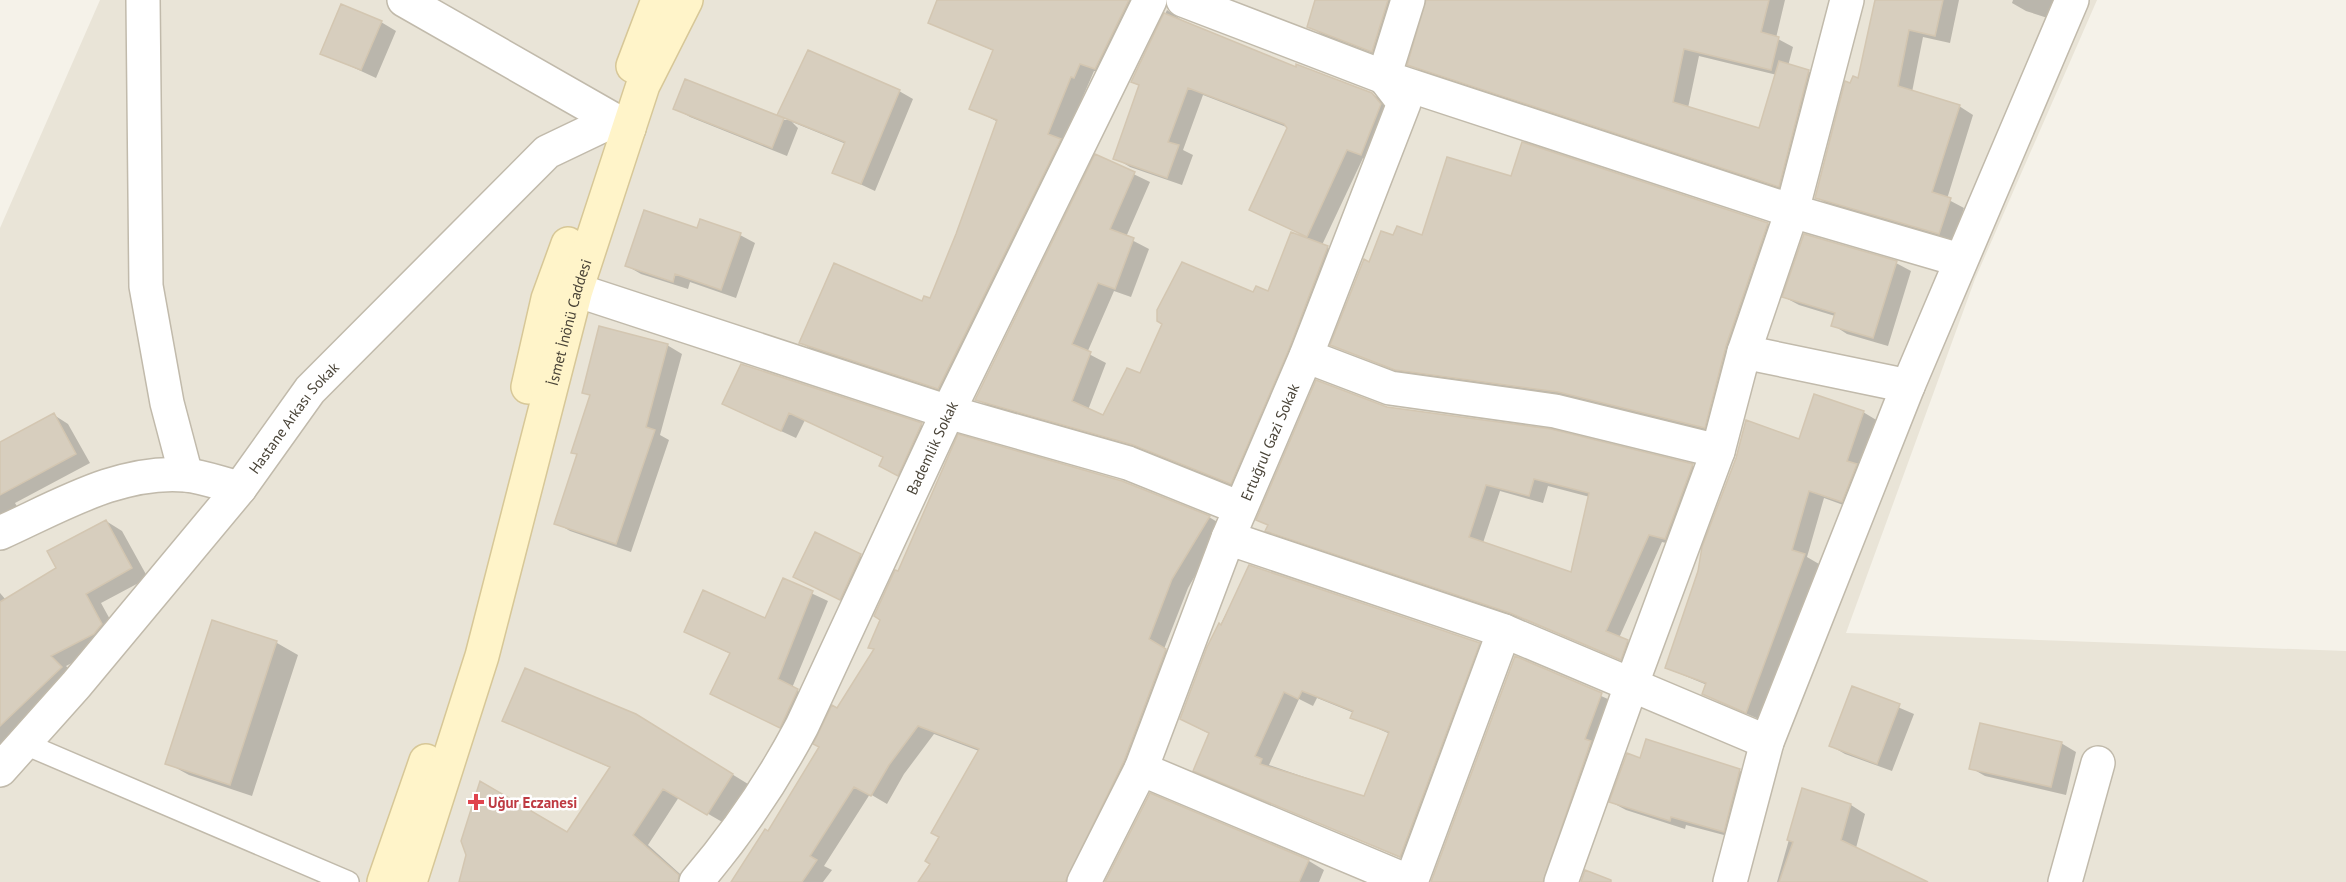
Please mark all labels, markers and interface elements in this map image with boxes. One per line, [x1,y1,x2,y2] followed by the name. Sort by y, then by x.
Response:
[542,256,595,388] street label: İsmet İnönü Caddesi
[244,357,343,477] street label: Hastane Arkası Sokak
[1236,380,1303,503] street label: Ertuğrul Gazi Sokak
[902,397,962,497] street label: Bademlik Sokak
[488,793,577,812] place label: Uğur Eczanesi
[469,795,483,809] marker: Uğur Eczanesi

